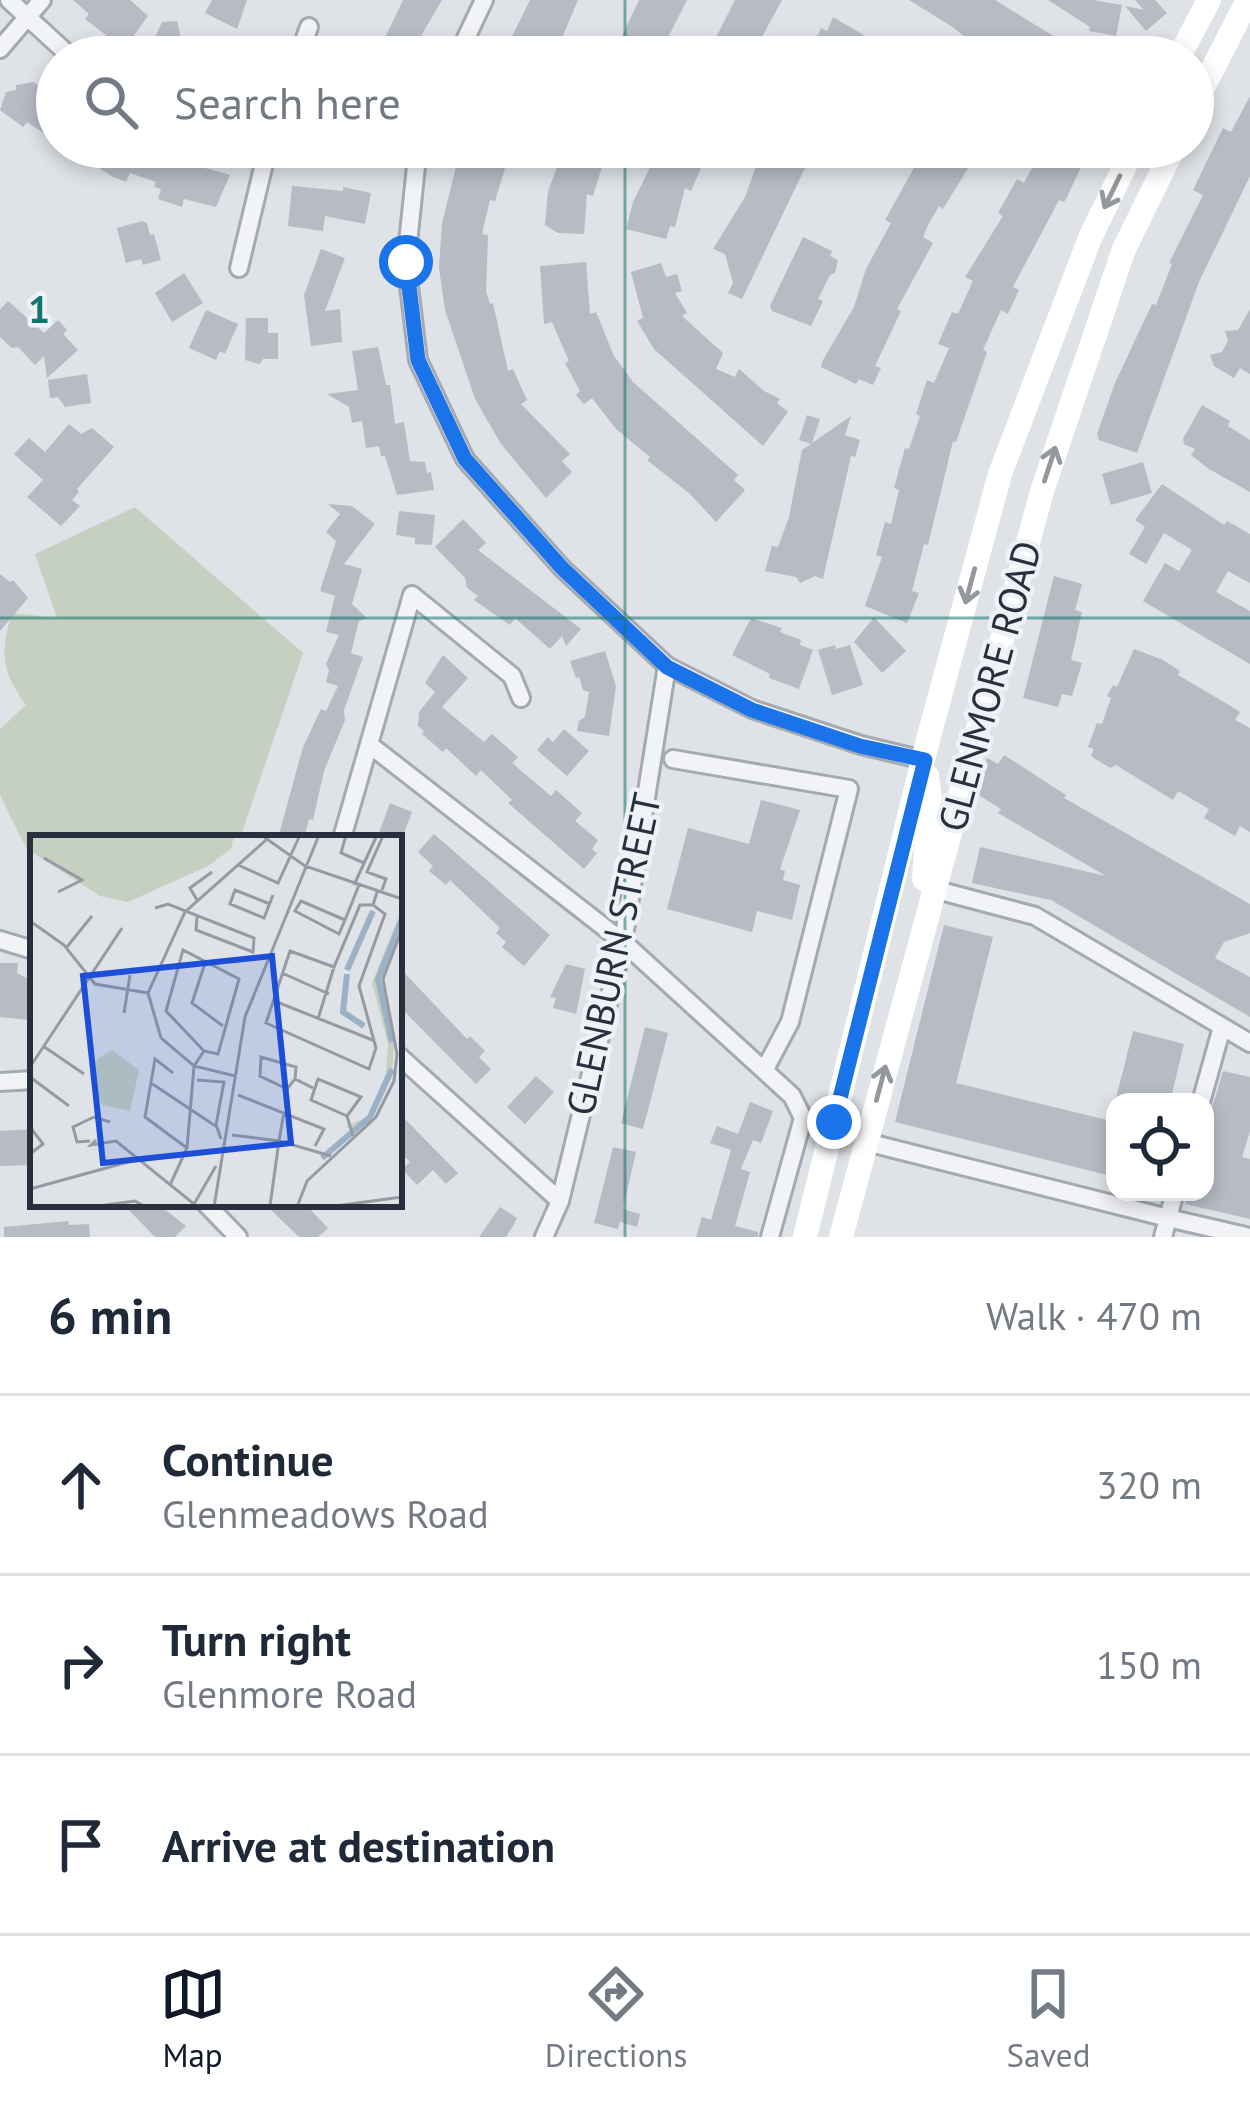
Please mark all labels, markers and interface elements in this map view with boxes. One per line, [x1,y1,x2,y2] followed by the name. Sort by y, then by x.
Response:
[36,36,1214,168] search box
[78,69,144,135] icon: search
[174,73,401,131] text: Search here
[1100,174,1122,210] one-way arrow
[379,235,433,289] route start
[28,283,50,334] text: 1
[1041,446,1063,484] one-way arrow
[926,535,1052,837] street label: GLENMORE ROAD
[957,566,979,604] one-way arrow
[554,788,672,1120] street label: GLENBURN STREET
[30,835,402,1207] inset map
[872,1065,894,1103] one-way arrow
[1106,1093,1214,1201] map controls
[1106,1093,1214,1201] button: locate
[807,1095,861,1149] route end
[48,1282,172,1348] text: 6 min
[986,1290,1202,1341] text: Walk · 470 m
[162,1430,334,1488] text: Continue
[48,1452,114,1518] icon: ahead
[1096,1459,1202,1510] text: 320 m
[162,1488,489,1539] text: Glenmeadows Road
[162,1610,351,1668] text: Turn right
[48,1632,114,1698] icon: right
[1096,1639,1202,1690] text: 150 m
[162,1668,417,1719] text: Glenmore Road
[48,1812,114,1878] icon: arrive
[162,1816,555,1874] text: Arrive at destination
[160,1961,226,2076] tab: Map
[545,1961,687,2076] tab: Directions
[1006,1961,1090,2076] tab: Saved

